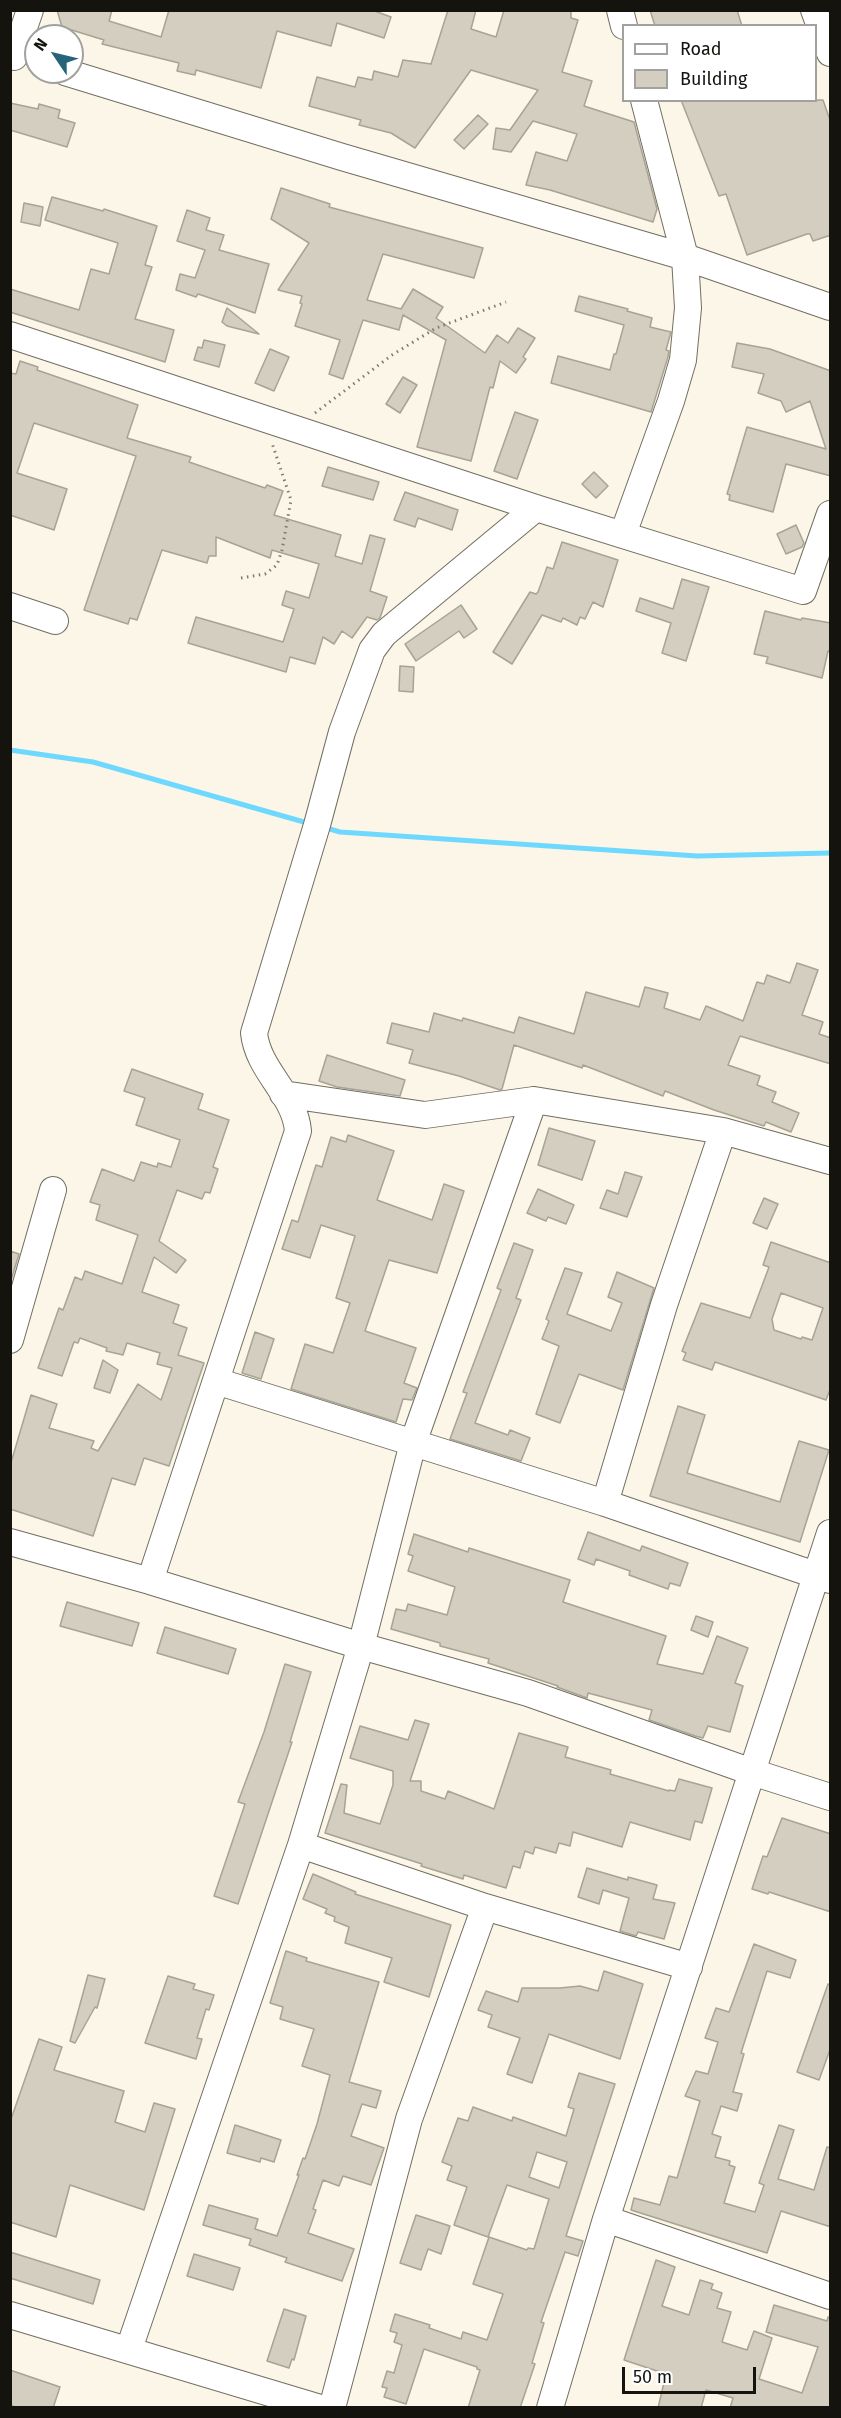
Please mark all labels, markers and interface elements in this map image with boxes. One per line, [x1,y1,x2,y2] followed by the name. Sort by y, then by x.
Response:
[24,24,84,84] north arrow
[622,24,817,102] legend
[30,35,51,54] text: N
[680,38,722,60] text: Road
[680,68,747,90] text: Building
[625,2355,758,2393] scale bar
[633,2366,672,2388] text: 50 m

